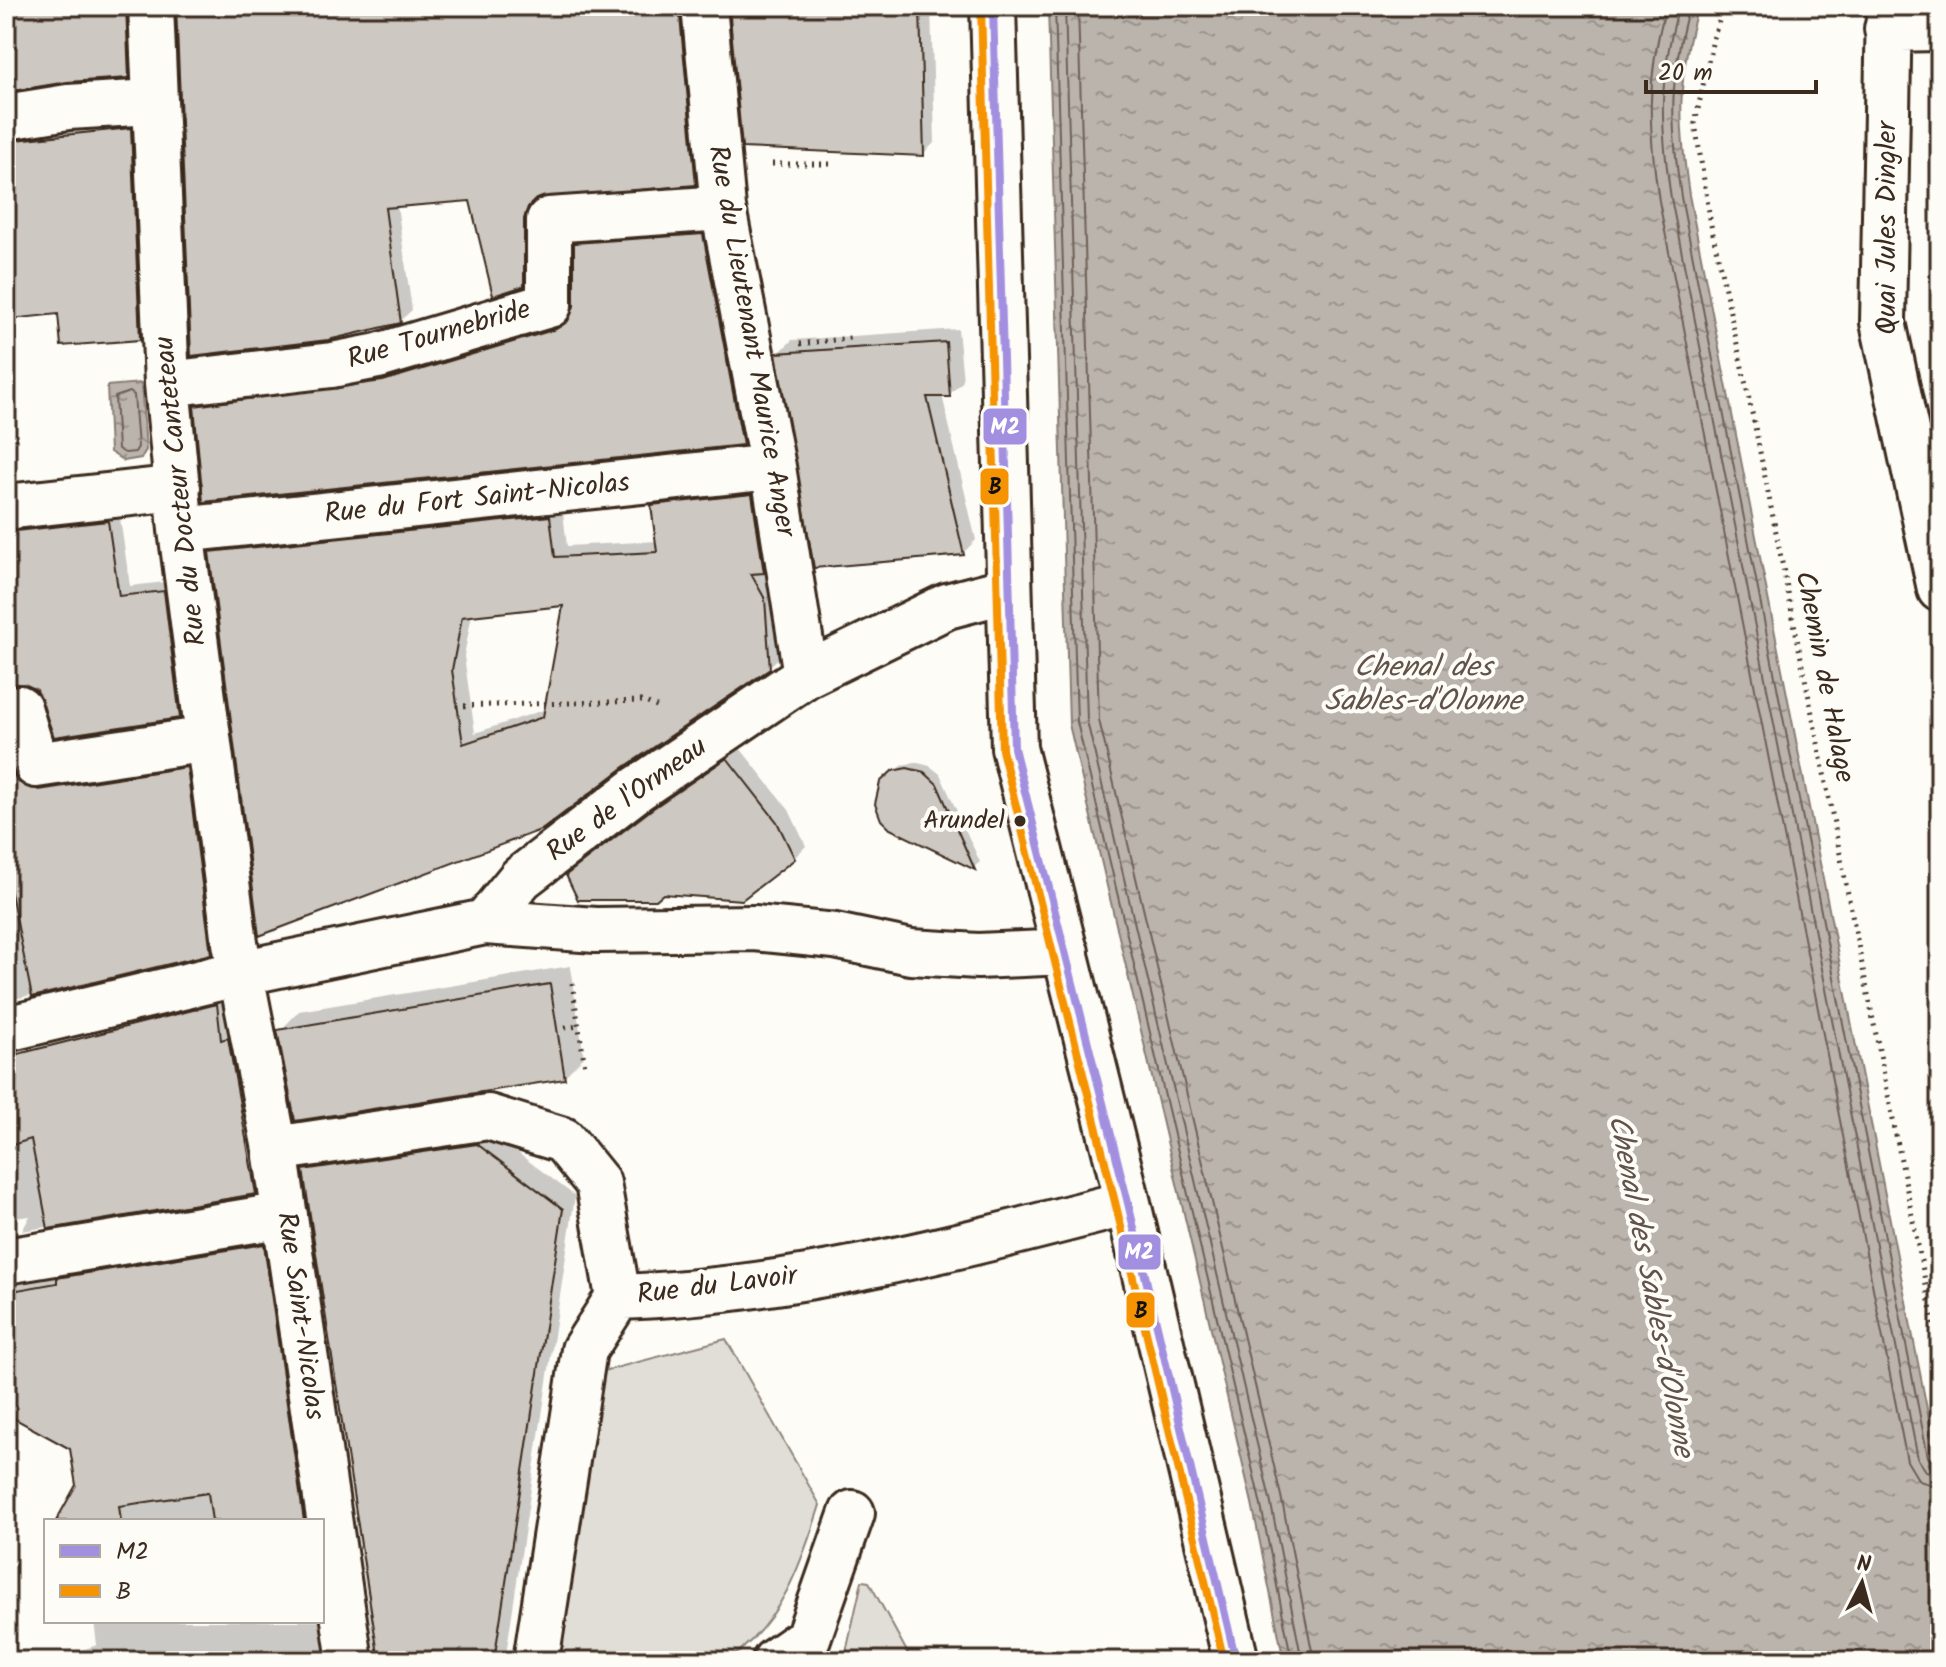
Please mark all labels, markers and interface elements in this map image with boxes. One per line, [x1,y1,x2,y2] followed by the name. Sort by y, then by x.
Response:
[1646,44,1816,94] scale bar
[1658,54,1713,93] text: 20 m
[1865,120,1910,335] street label: Quai Jules Dingler
[694,142,808,542] street label: Rue du Lieutenant Maurice Anger
[342,287,536,383] street label: Rue Tournebride
[142,334,220,648] street label: Rue du Docteur Canteteau
[982,407,1028,446] line badge: M2
[990,411,1020,446] text: M2
[322,461,632,537] street label: Rue du Fort Saint-Nicolas
[979,467,1010,506] line badge: B
[988,471,1002,506] text: B
[1781,567,1867,787] street label: Chemin de Halage
[1324,644,1524,726] water label: Chenal des Sables-d'Olonne
[537,726,717,874] street label: Rue de l'Ormeau
[923,800,1005,842] place label: Arundel
[1012,813,1028,829] marker: Arundel
[1593,1111,1707,1464] water label: Chenal des Sables-d'Olonne
[263,1209,337,1423] street label: Rue Saint-Nicolas
[1117,1233,1162,1271] line badge: M2
[1124,1236,1154,1271] text: M2
[634,1254,801,1318] street label: Rue du Lavoir
[1125,1291,1156,1329] line badge: B
[1134,1295,1148,1330] text: B
[44,1519,324,1623] legend
[116,1533,149,1572] text: M2
[1822,1543,1902,1623] north arrow
[1855,1547,1873,1584] text: N
[116,1573,131,1612] text: B

